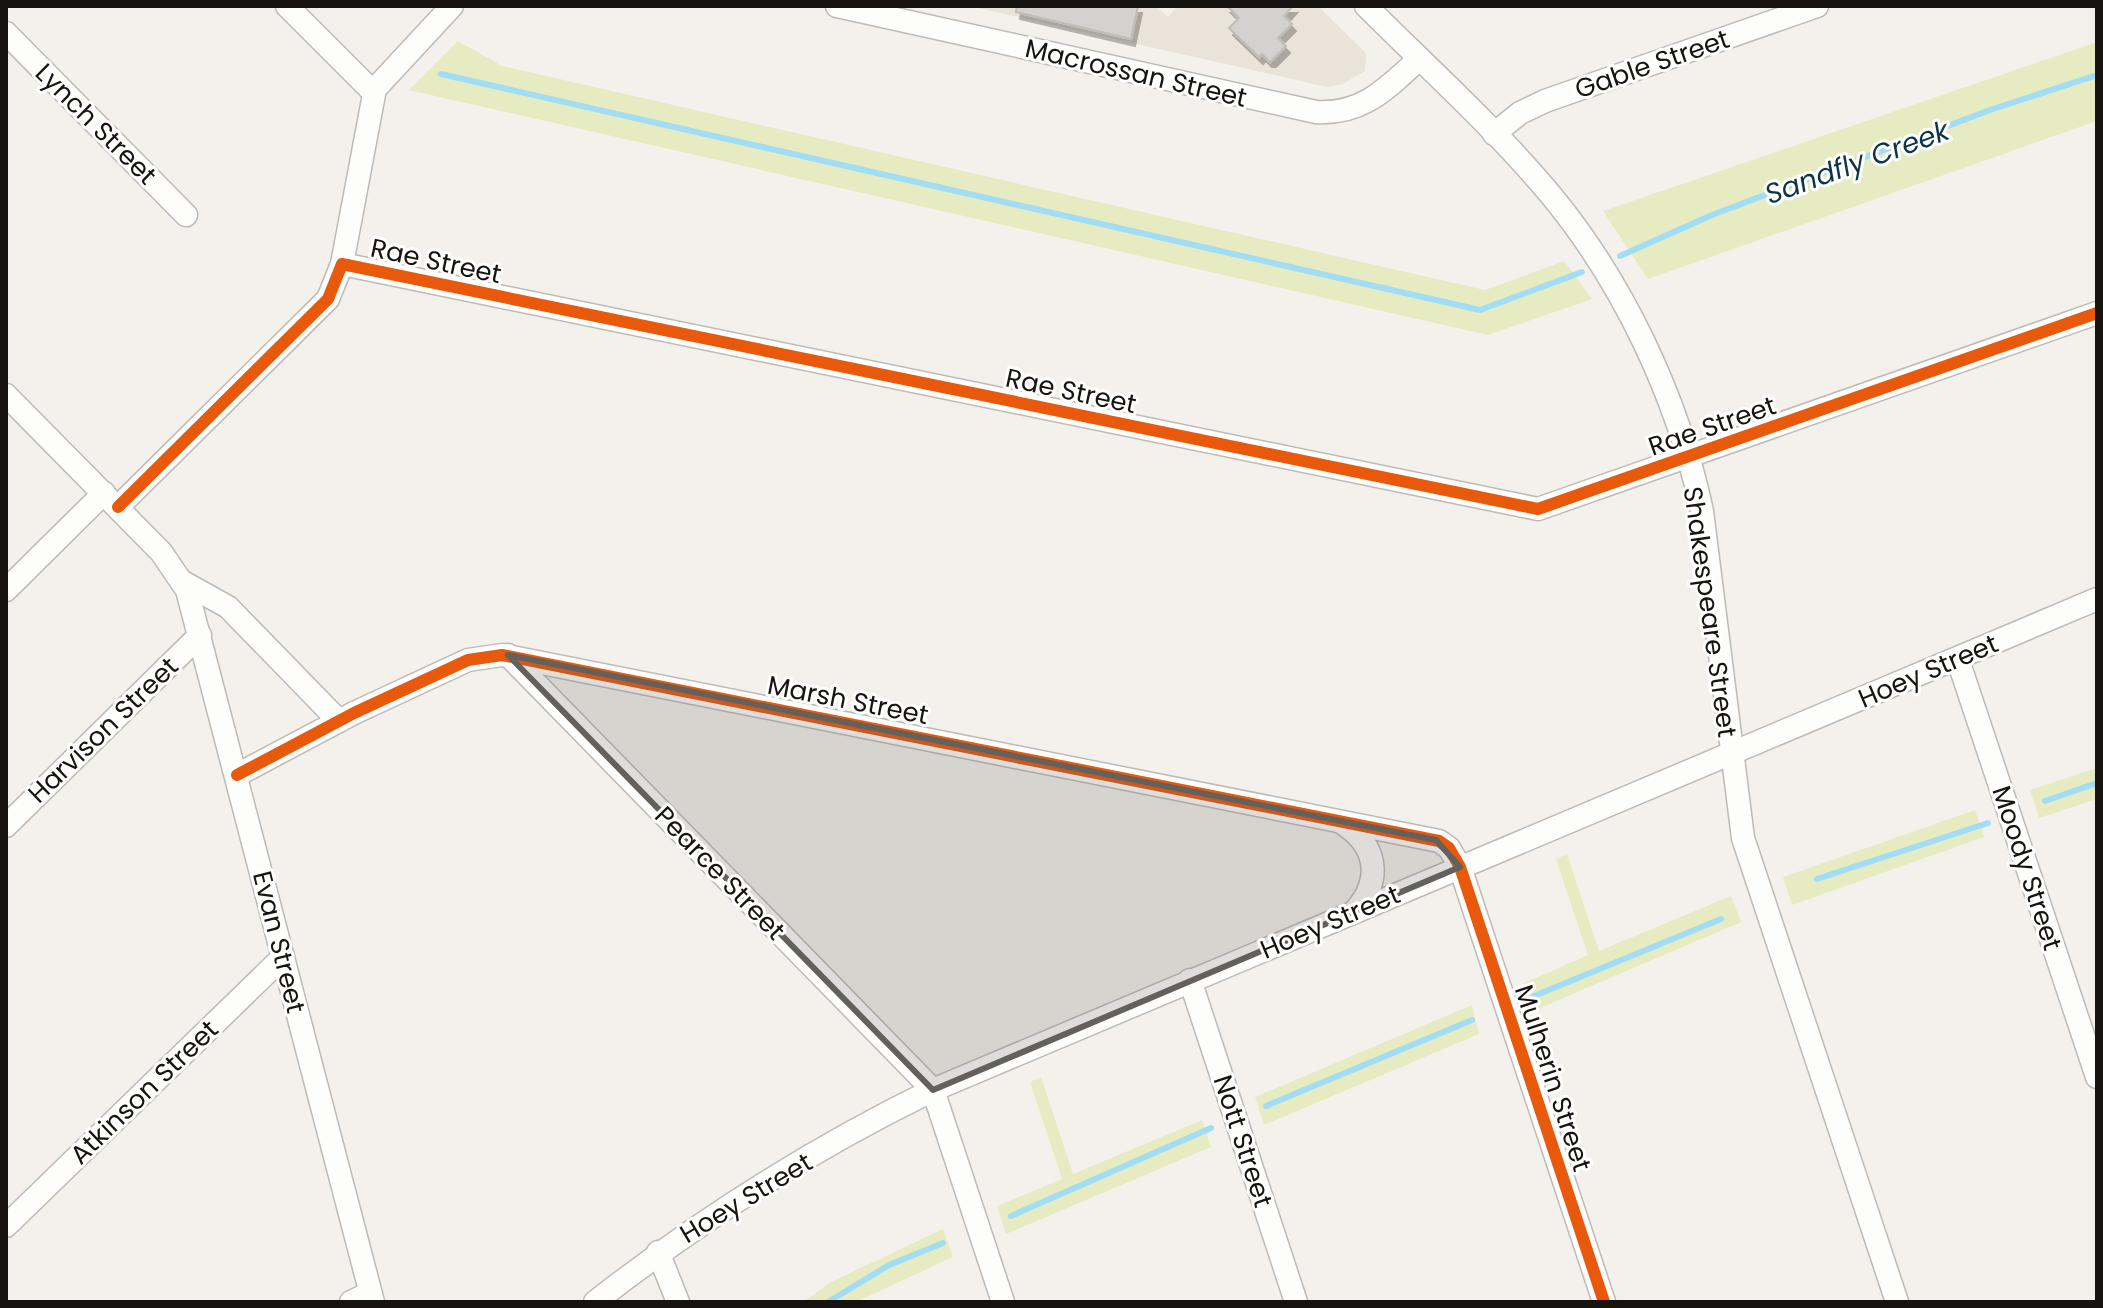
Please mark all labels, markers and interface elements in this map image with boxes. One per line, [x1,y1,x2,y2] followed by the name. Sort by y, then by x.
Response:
[1570,21,1734,107] street label: Gable Street
[1022,30,1250,116] street label: Macrossan Street
[27,55,165,193] street label: Lynch Street
[1760,111,1956,214] water label: Sandfly Creek
[367,230,505,292] street label: Rae Street
[1002,360,1140,422] street label: Rae Street
[1643,387,1781,465] street label: Rae Street
[1675,484,1745,740] street label: Shakespeare Street
[1853,625,2003,717] street label: Hoey Street
[20,649,186,811] street label: Harvison Street
[765,667,931,733] street label: Marsh Street
[1983,781,2071,955] street label: Moody Street
[647,798,793,948] street label: Pearce Street
[244,867,314,1017] street label: Evan Street
[1255,876,1405,968] street label: Hoey Street
[1506,980,1600,1176] street label: Mulherin Street
[62,1012,226,1172] street label: Atkinson Street
[1205,1070,1281,1212] street label: Nott Street
[673,1144,819,1252] street label: Hoey Street

